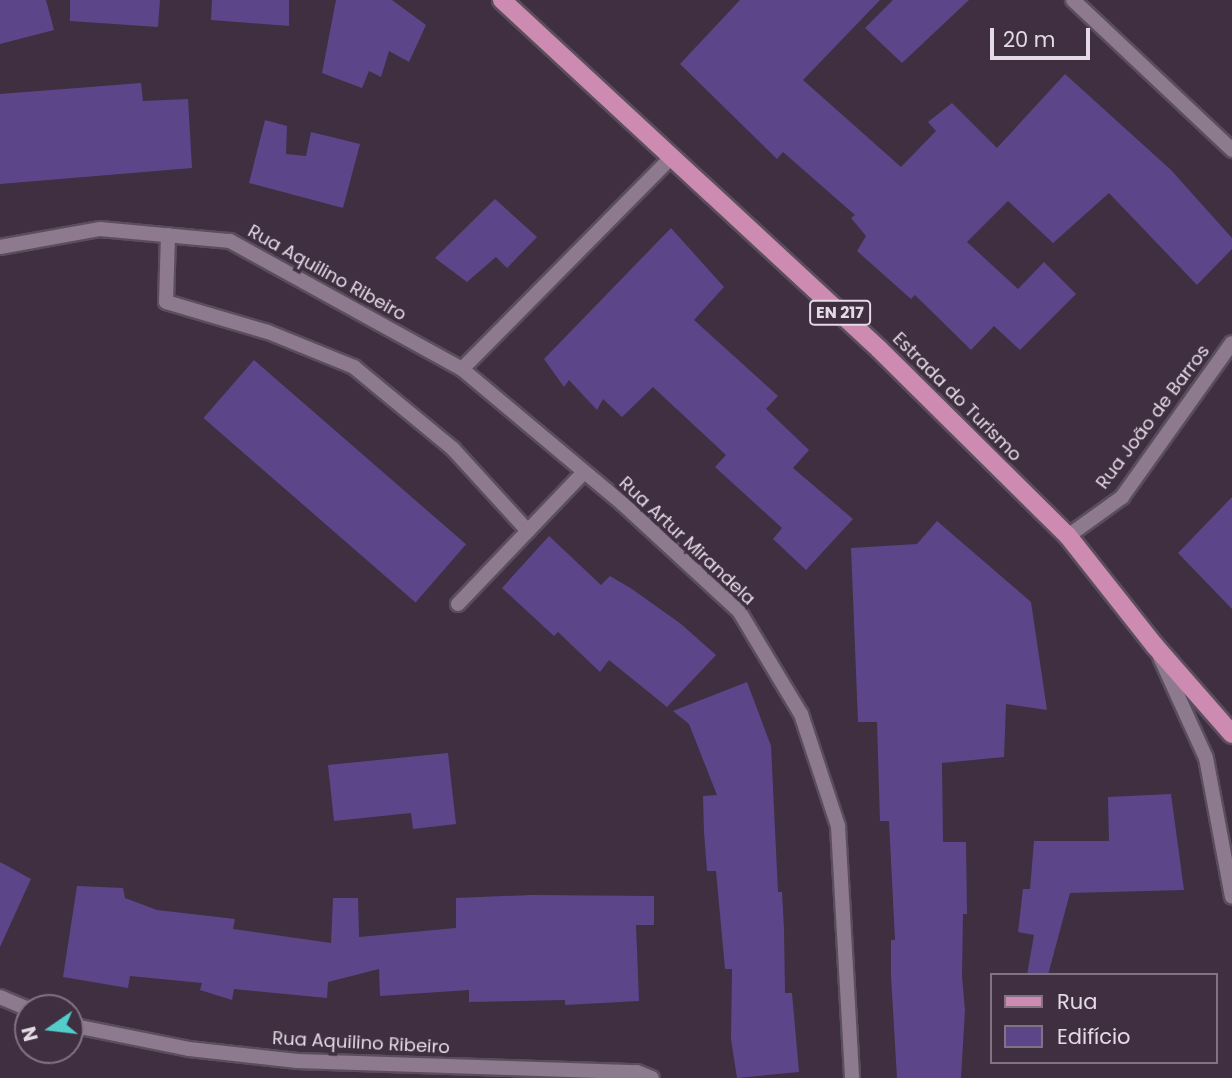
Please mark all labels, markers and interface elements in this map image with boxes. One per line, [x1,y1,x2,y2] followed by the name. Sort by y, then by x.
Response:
[994,14,1094,58] scale bar
[1003,25,1056,54] text: 20 m
[244,220,410,326] street label: Rua Aquilino Ribeiro
[808,300,872,326] road number: EN 217
[888,328,1026,466] street label: Estrada do Turismo
[1092,341,1214,493] street label: Rua João de Barros
[614,472,760,610] street label: Rua Artur Mirandela
[990,973,1218,1064] legend
[1057,987,1097,1016] text: Rua
[14,994,84,1064] north arrow
[1057,1022,1131,1051] text: Edifício
[15,1024,45,1044] text: N
[272,1028,450,1058] street label: Rua Aquilino Ribeiro

